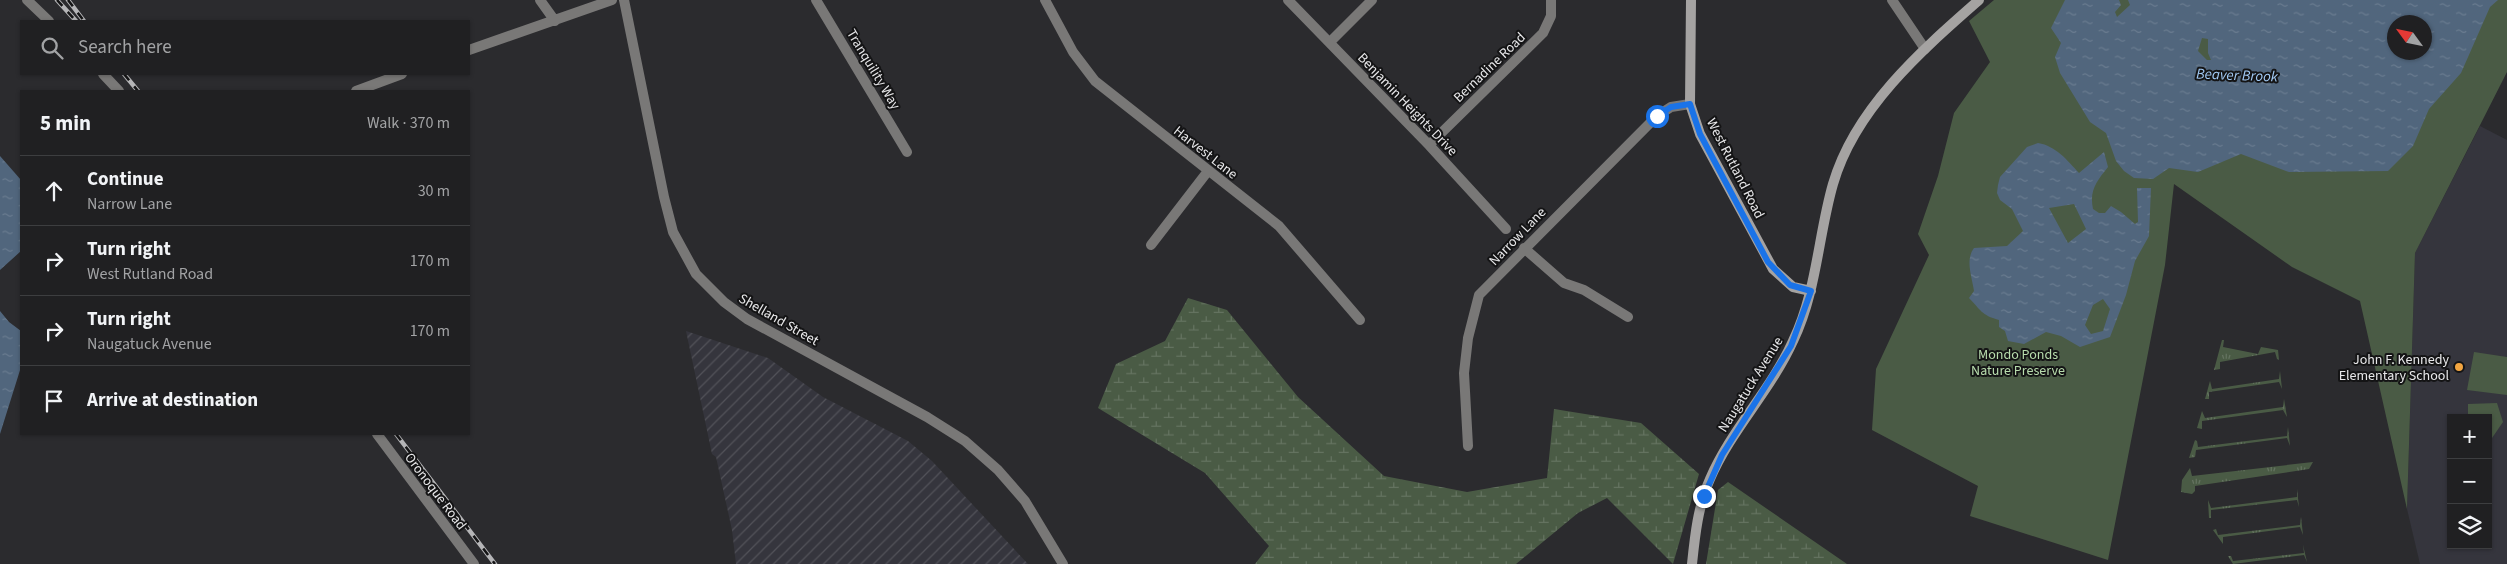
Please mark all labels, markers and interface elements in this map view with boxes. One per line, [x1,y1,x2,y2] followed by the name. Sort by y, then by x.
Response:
[2387,15,2432,60] north arrow
[20,20,470,75] search box
[841,26,905,114] street label: Tranquility Way
[1449,28,1530,107] street label: Bernadine Road
[38,34,66,62] icon: search
[78,34,172,61] text: Search here
[1353,49,1462,161] street label: Benjamin Heights Drive
[2196,64,2279,87] water label: Beaver Brook
[1646,105,1669,128] route start
[40,108,91,138] text: 5 min
[367,112,450,134] text: Walk · 370 m
[1701,115,1769,222] street label: West Rutland Road
[1169,121,1242,184] street label: Harvest Lane
[87,166,164,193] text: Continue
[40,177,68,205] icon: ahead
[418,180,450,202] text: 30 m
[87,193,172,215] text: Narrow Lane
[1485,203,1551,270] street label: Narrow Lane
[87,236,171,263] text: Turn right
[40,247,68,275] icon: right
[410,250,450,272] text: 170 m
[87,263,213,285] text: West Rutland Road
[735,289,822,351] street label: Shelland Street
[87,306,171,333] text: Turn right
[40,317,68,345] icon: right
[410,320,450,342] text: 170 m
[87,333,212,355] text: Naugatuck Avenue
[1713,333,1788,436] street label: Naugatuck Avenue
[1971,345,2065,381] park label: Mondo Ponds Nature Preserve
[2339,350,2449,386] place label: John F. Kennedy Elementary School
[2453,361,2465,373] marker: John F. Kennedy Elementary School
[40,387,68,415] icon: arrive
[87,387,258,414] text: Arrive at destination
[2447,414,2492,549] map controls
[2447,414,2492,459] button: +
[400,449,471,534] street label: Oronoque Road
[2447,459,2492,504] button: −
[1693,485,1716,508] route end
[2447,504,2492,549] button: layers

